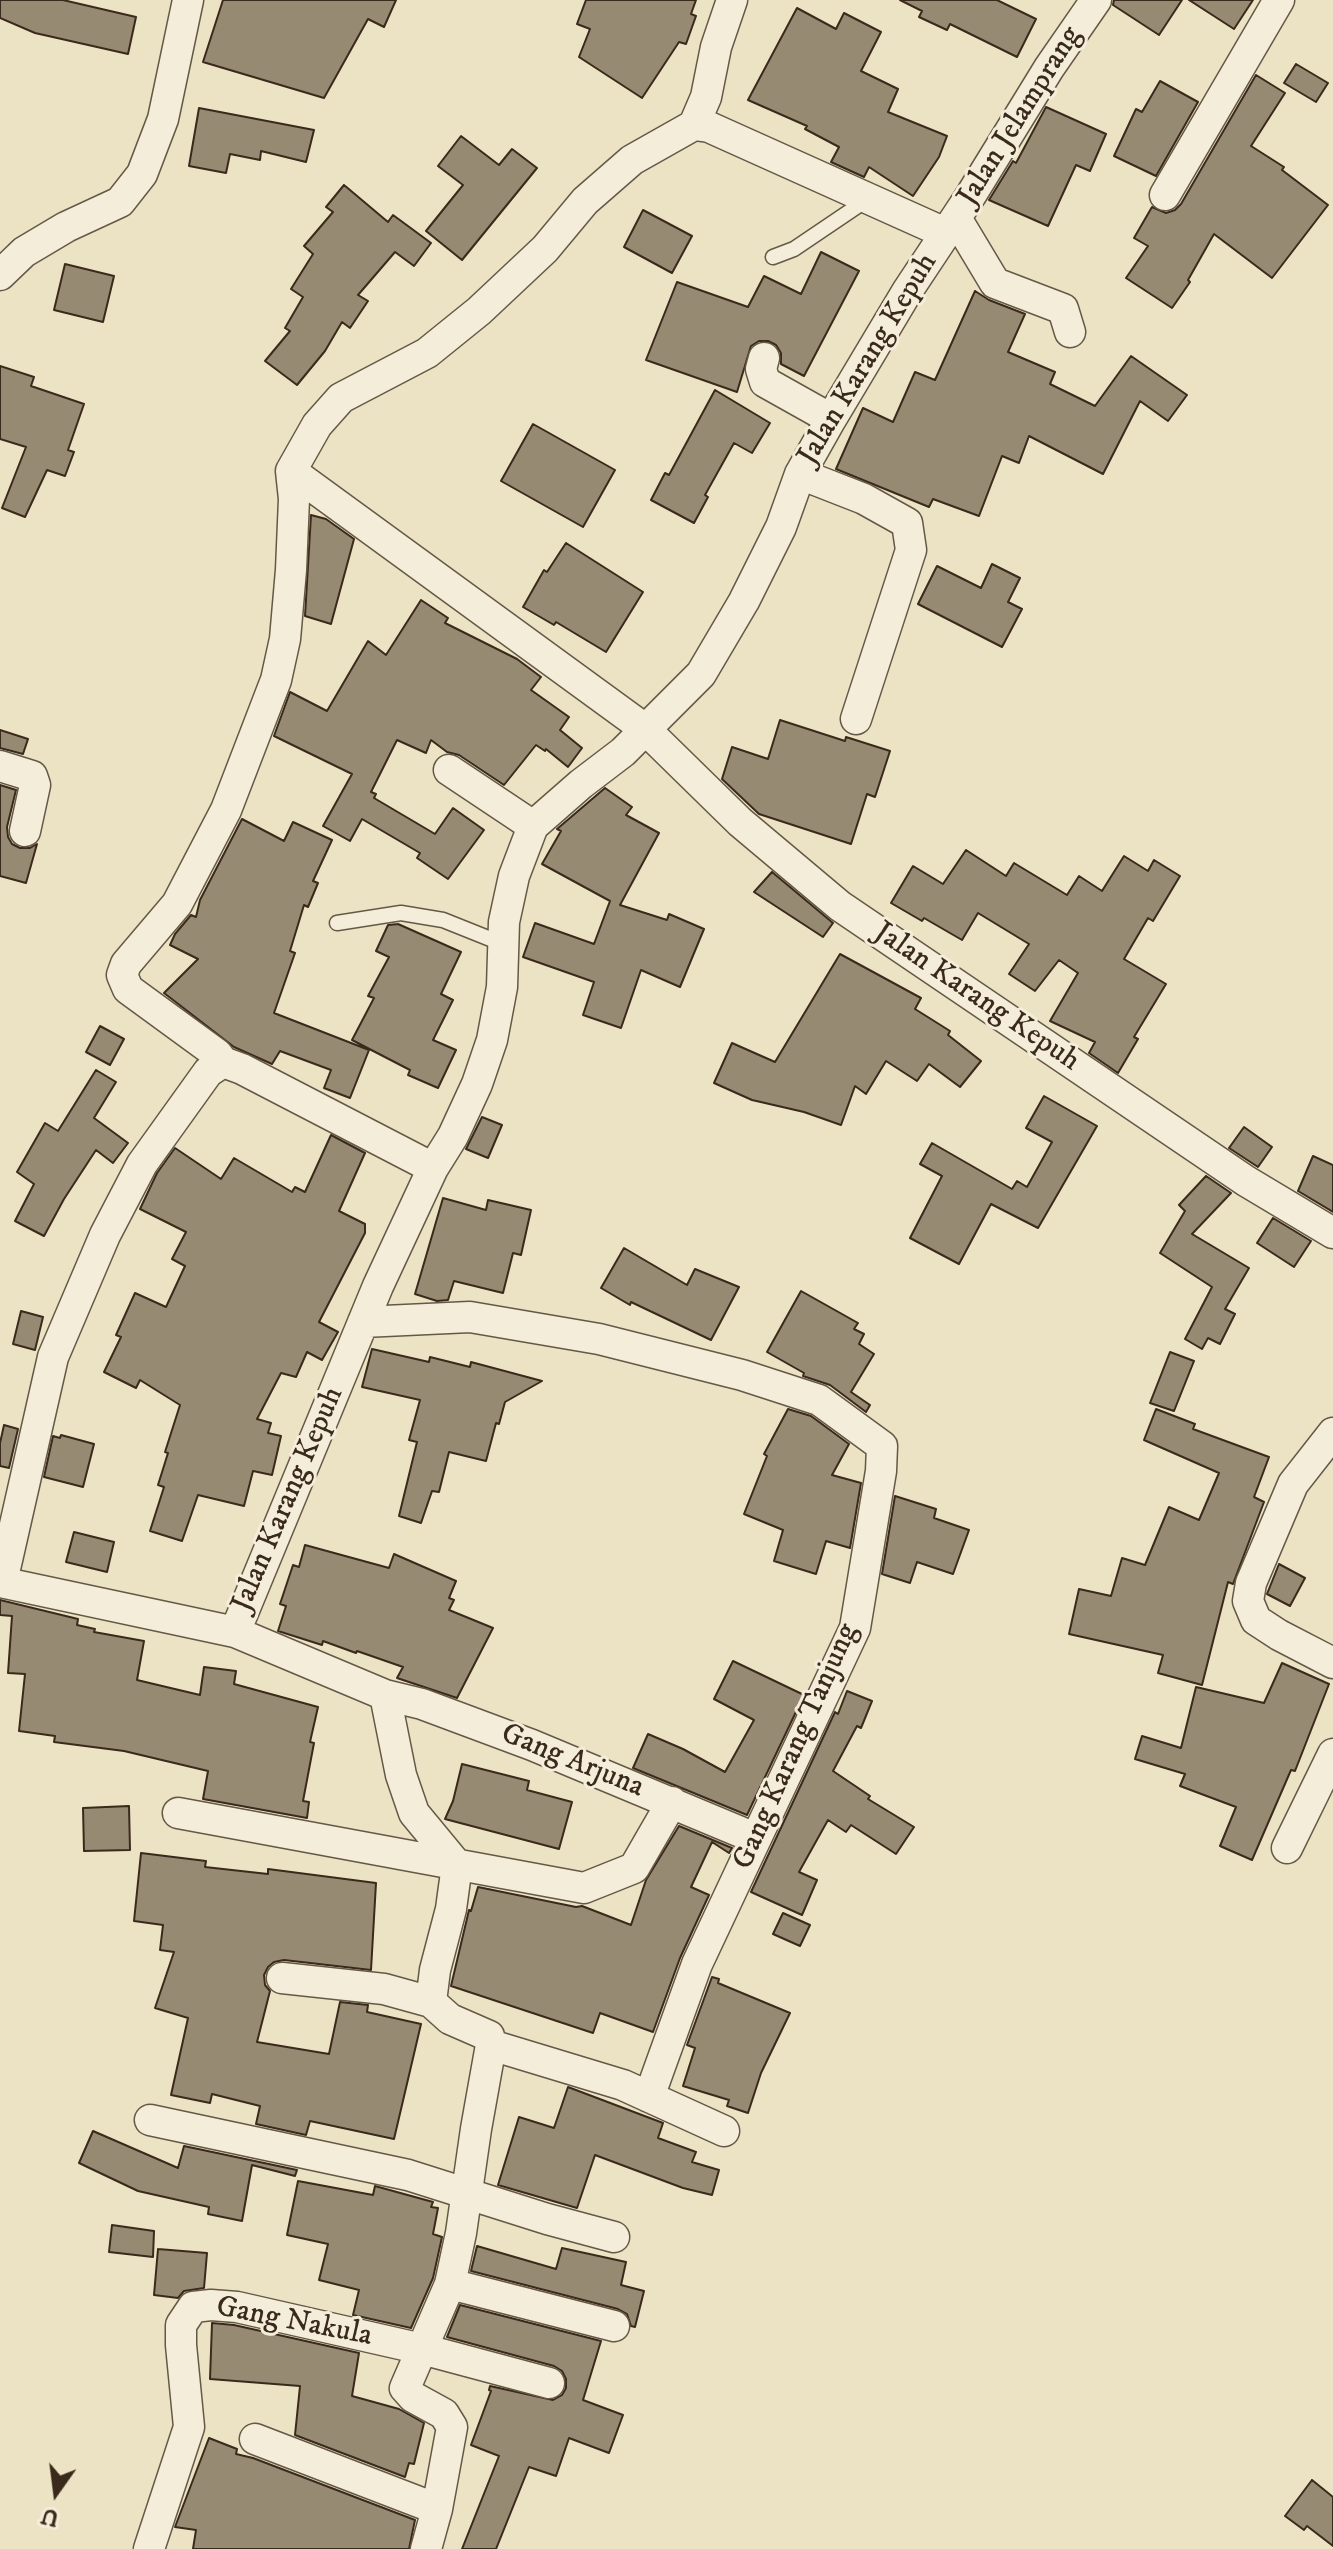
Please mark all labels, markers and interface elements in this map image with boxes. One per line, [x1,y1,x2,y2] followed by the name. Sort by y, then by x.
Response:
[951,20,1091,214] street label: Jalan Jelamprang
[792,248,946,472] street label: Jalan Karang Kepuh
[866,916,1086,1080] street label: Jalan Karang Kepuh
[225,1382,353,1618] street label: Jalan Karang Kepuh
[727,1618,867,1876] street label: Gang Karang Tanjung
[495,1717,649,1807] street label: Gang Arjuna
[213,2290,375,2356] street label: Gang Nakula
[16,2453,96,2533] north arrow
[39,2502,62,2532] text: U

